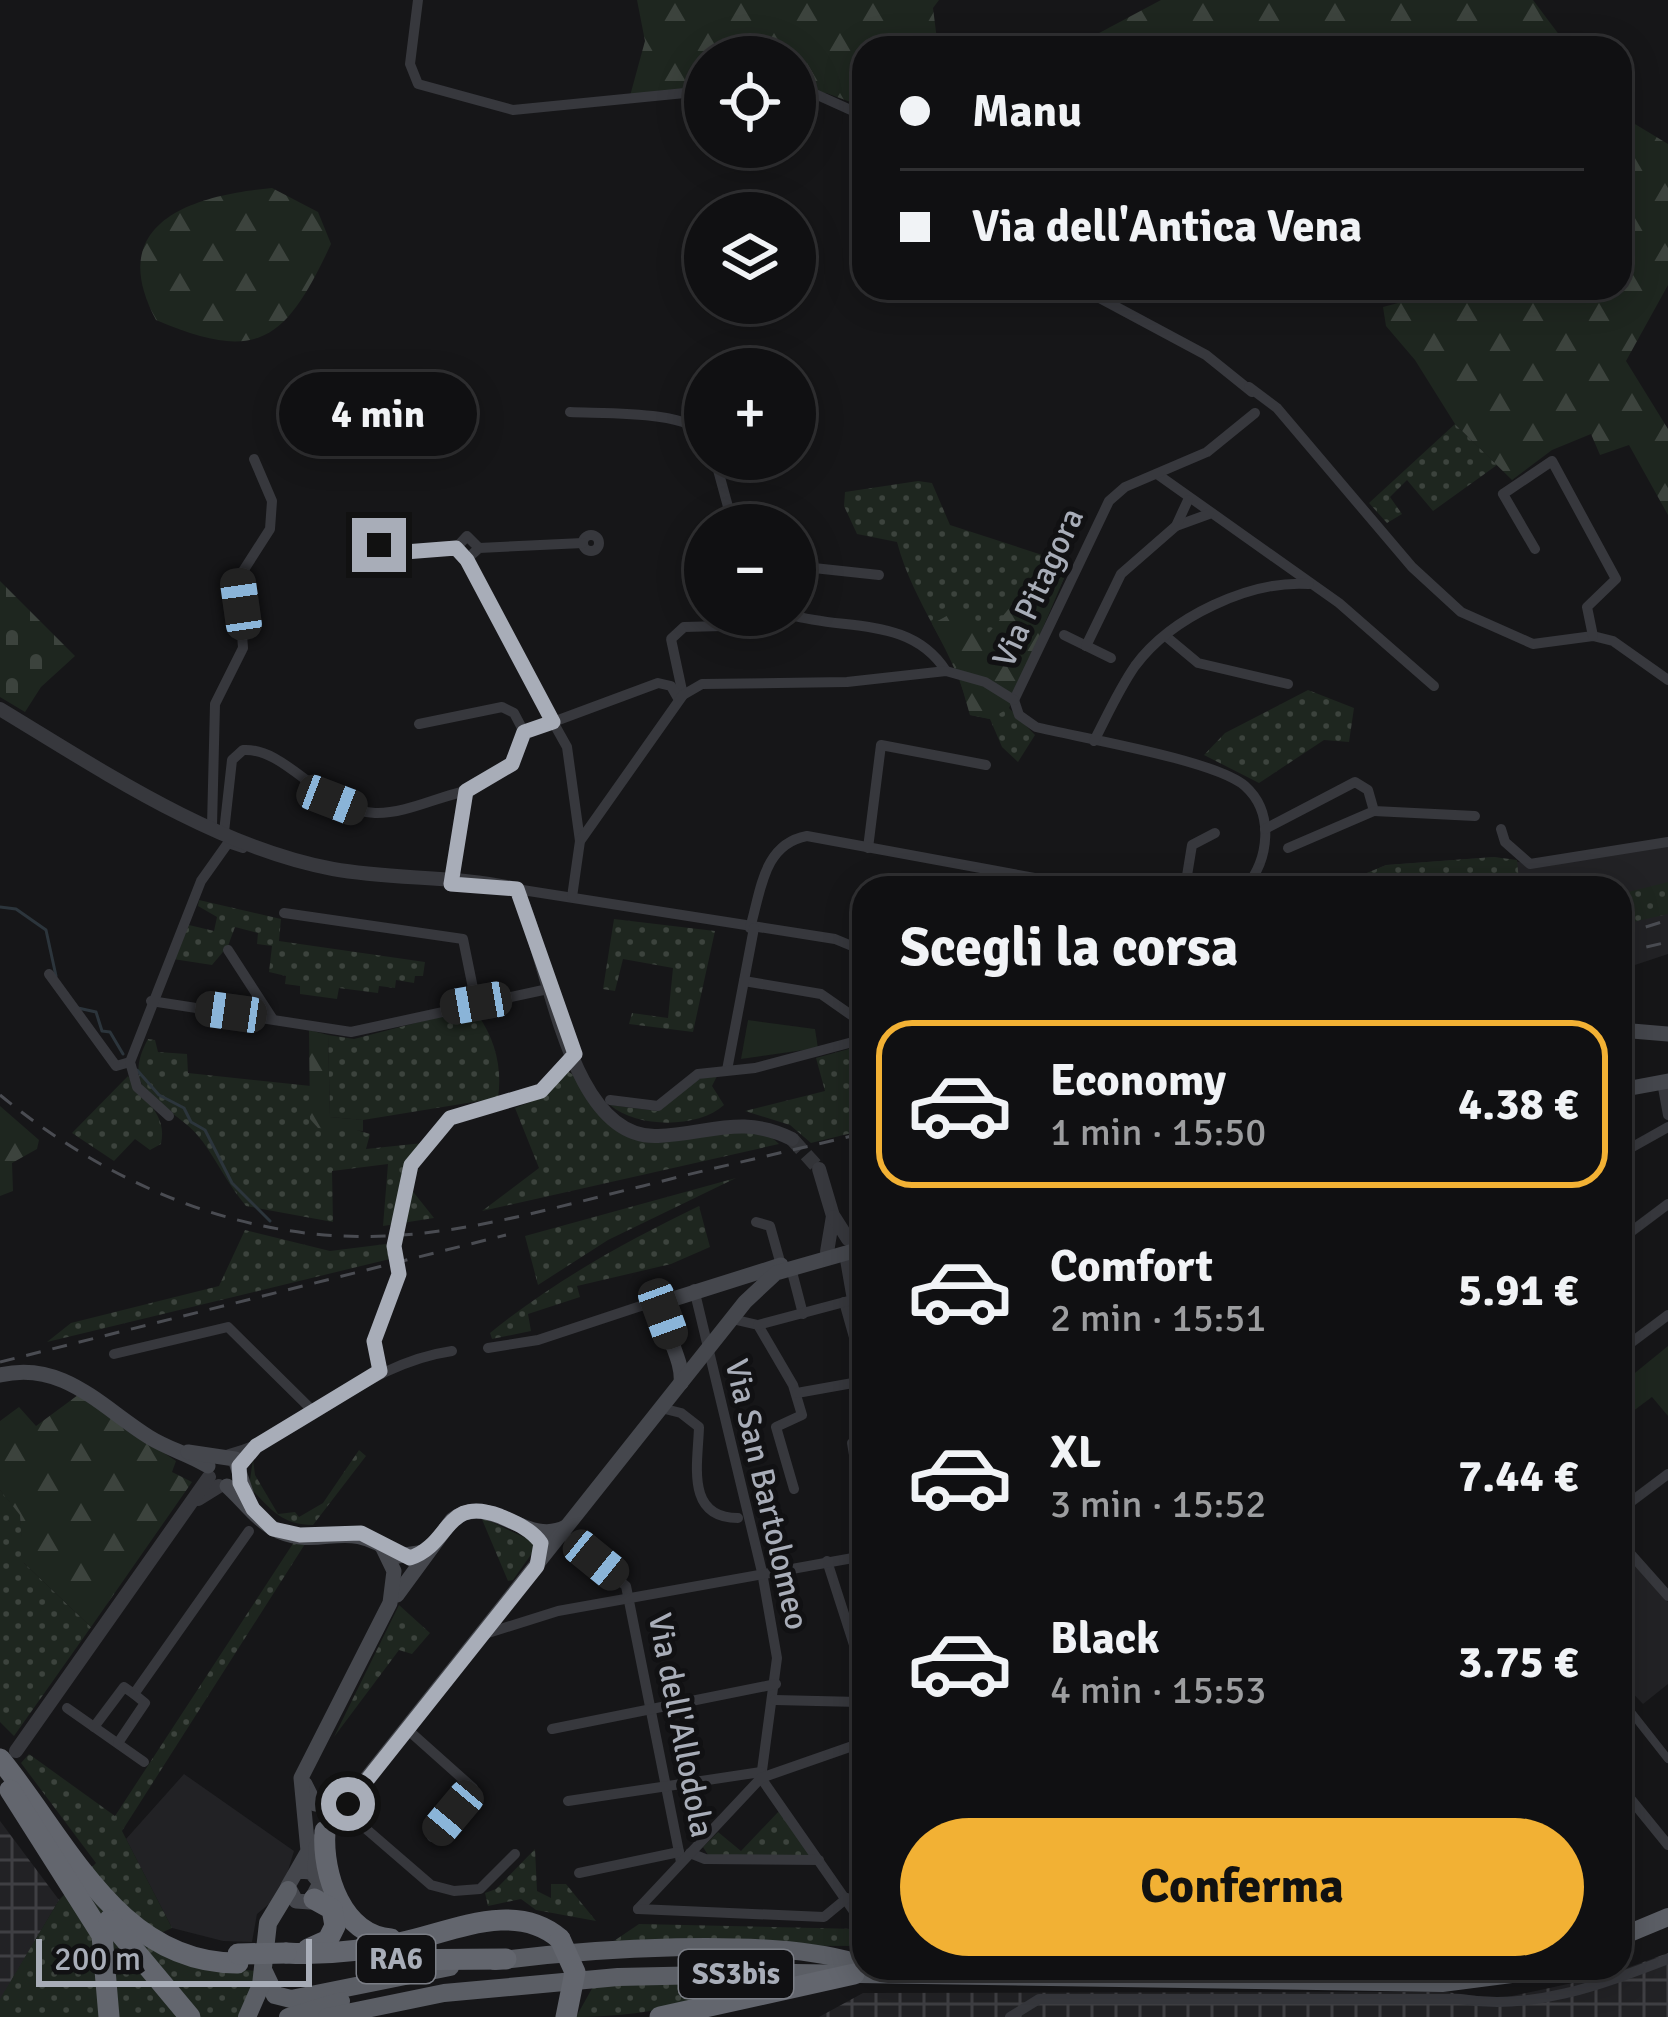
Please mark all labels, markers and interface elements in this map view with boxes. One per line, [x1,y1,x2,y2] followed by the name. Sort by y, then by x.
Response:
[684,36,816,636] map controls
[684,36,816,168] button: locate
[972,84,1082,139] text: Manu
[684,192,816,324] button: layers
[972,199,1362,254] text: Via dell'Antica Vena
[684,348,816,480] button: +
[280,371,478,455] callout: 4 min
[331,390,425,438] text: 4 min
[984,502,1093,674] street label: Via Pitagora
[684,504,816,636] button: −
[352,518,406,572] route end
[218,566,264,642] car
[292,770,372,830] car
[900,914,1238,981] text: Scegli la corsa
[437,979,515,1027] car
[193,989,269,1035] car
[906,1050,1014,1158] icon: car
[1050,1053,1226,1108] text: Economy
[1458,1077,1578,1132] text: 4.38 €
[1050,1108,1266,1156] text: 1 min · 15:50
[906,1236,1014,1344] icon: car
[1050,1239,1213,1294] text: Comfort
[1458,1263,1578,1318] text: 5.91 €
[634,1274,692,1354] car
[1050,1294,1266,1342] text: 2 min · 15:51
[715,1355,818,1634] street label: Via San Bartolomeo
[906,1422,1014,1530] icon: car
[1050,1425,1101,1480] text: XL
[1458,1449,1578,1504] text: 7.44 €
[1050,1480,1266,1528] text: 3 min · 15:52
[557,1523,635,1597] car
[906,1608,1014,1716] icon: car
[639,1610,722,1841] street label: Via dell'Allodola
[1050,1611,1160,1666] text: Black
[1458,1635,1578,1690] text: 3.75 €
[1050,1666,1266,1714] text: 4 min · 15:53
[416,1774,490,1852] car
[321,1777,375,1831] route start
[900,1818,1584,1956] button: Conferma
[36,1933,312,1986] scale bar
[357,1935,435,1983] road number: RA6
[54,1939,141,1980] text: 200 m
[679,1950,793,1998] road number: SS3bis

